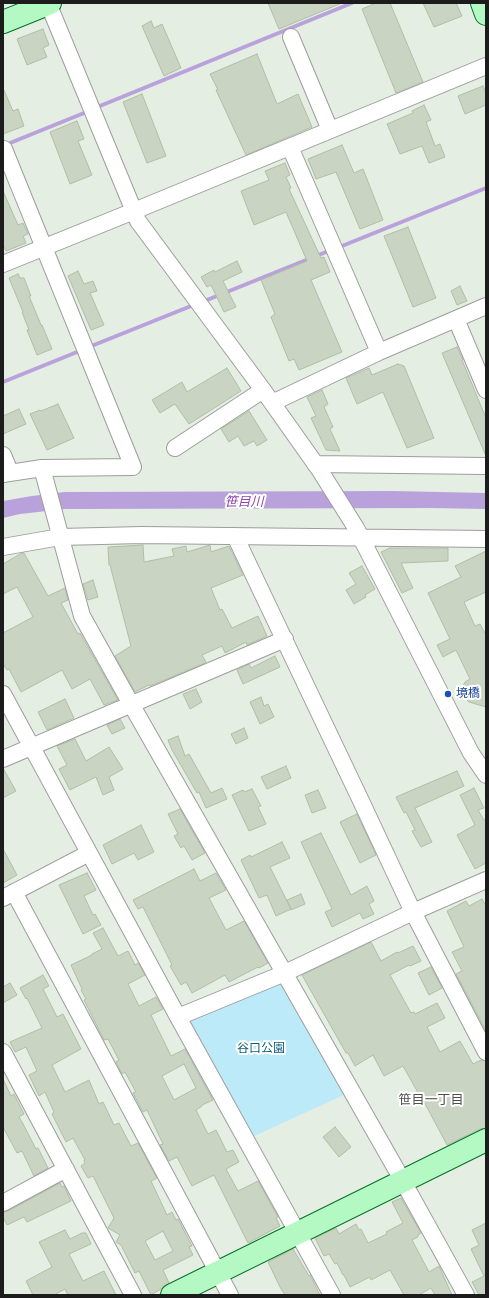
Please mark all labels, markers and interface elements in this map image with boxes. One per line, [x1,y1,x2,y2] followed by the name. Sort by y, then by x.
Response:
[225,494,263,510] water label: 笹目川
[456,687,480,701] place label: 境橋
[443,689,453,699] marker: 境橋
[237,1042,285,1056] park label: 谷口公園
[399,1092,463,1108] district label: 笹目一丁目

